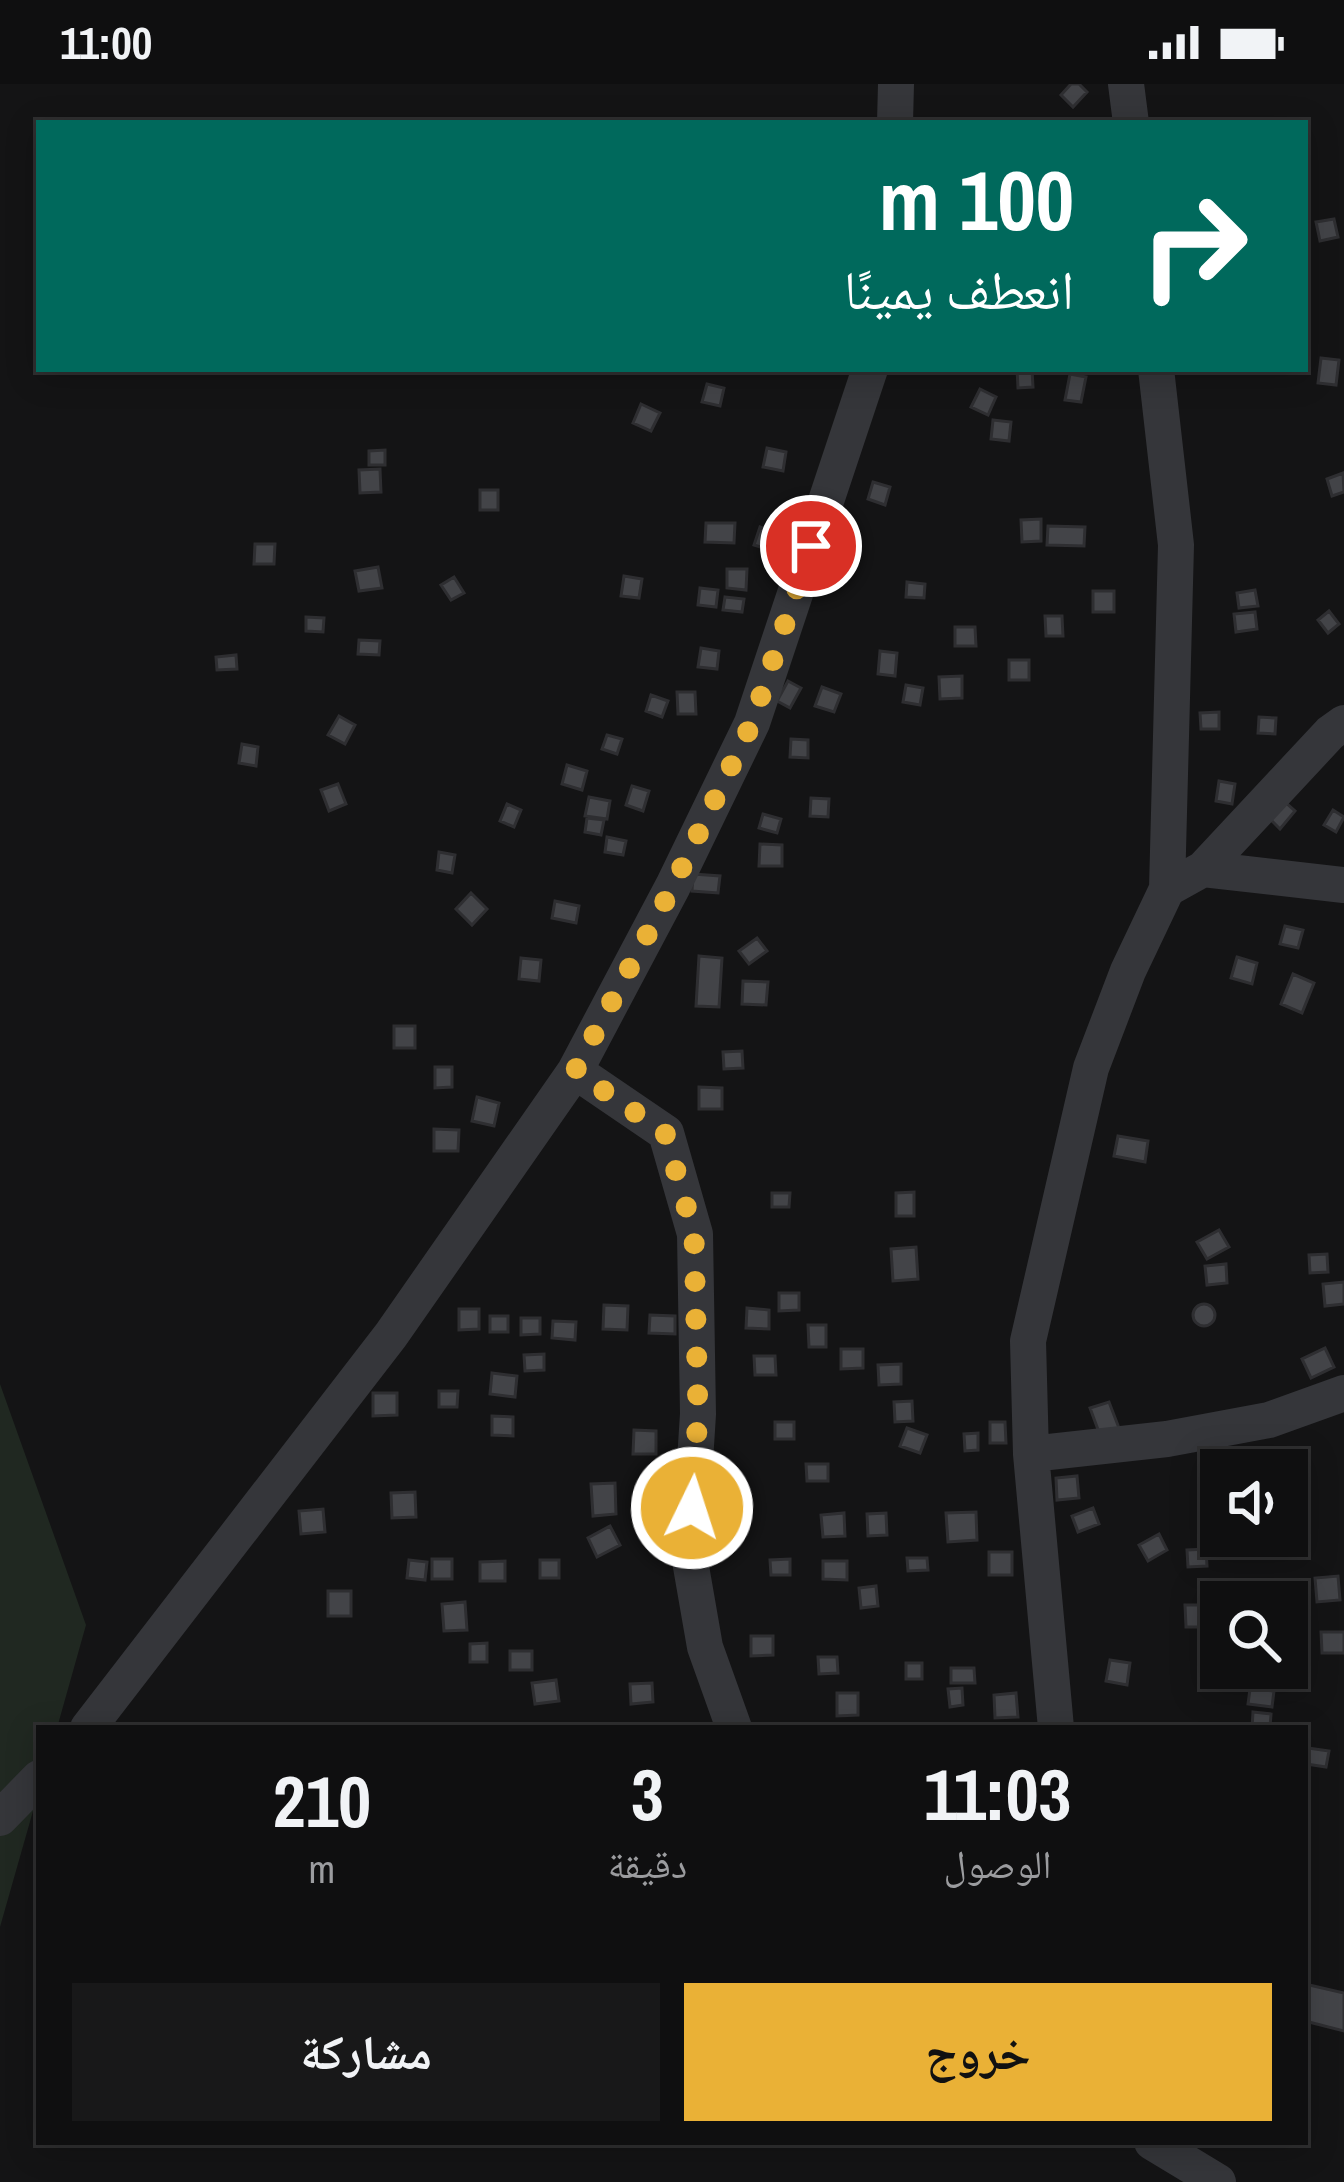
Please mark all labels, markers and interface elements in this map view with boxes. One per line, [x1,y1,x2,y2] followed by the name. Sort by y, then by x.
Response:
[60,12,152,73] text: 11:00
[879,143,1074,256] text: 100 m
[1116,168,1272,324] icon: right
[844,253,1074,326] text: انعطف يمينًا
[760,495,862,597] pin
[778,513,844,579] icon: arrive
[629,1445,755,1571] position arrow
[1200,1449,1308,1689] map controls
[1200,1449,1308,1557] button: sound
[1200,1581,1308,1689] button: search
[631,1745,664,1842] text: 3
[924,1745,1071,1842] text: 11:03
[273,1752,371,1849] text: 210
[608,1838,687,1890] text: دقيقة
[944,1838,1051,1890] text: الوصول
[309,1843,335,1895] text: m
[72,1983,660,2121] button: مشاركة
[684,1983,1272,2121] button: خروج

